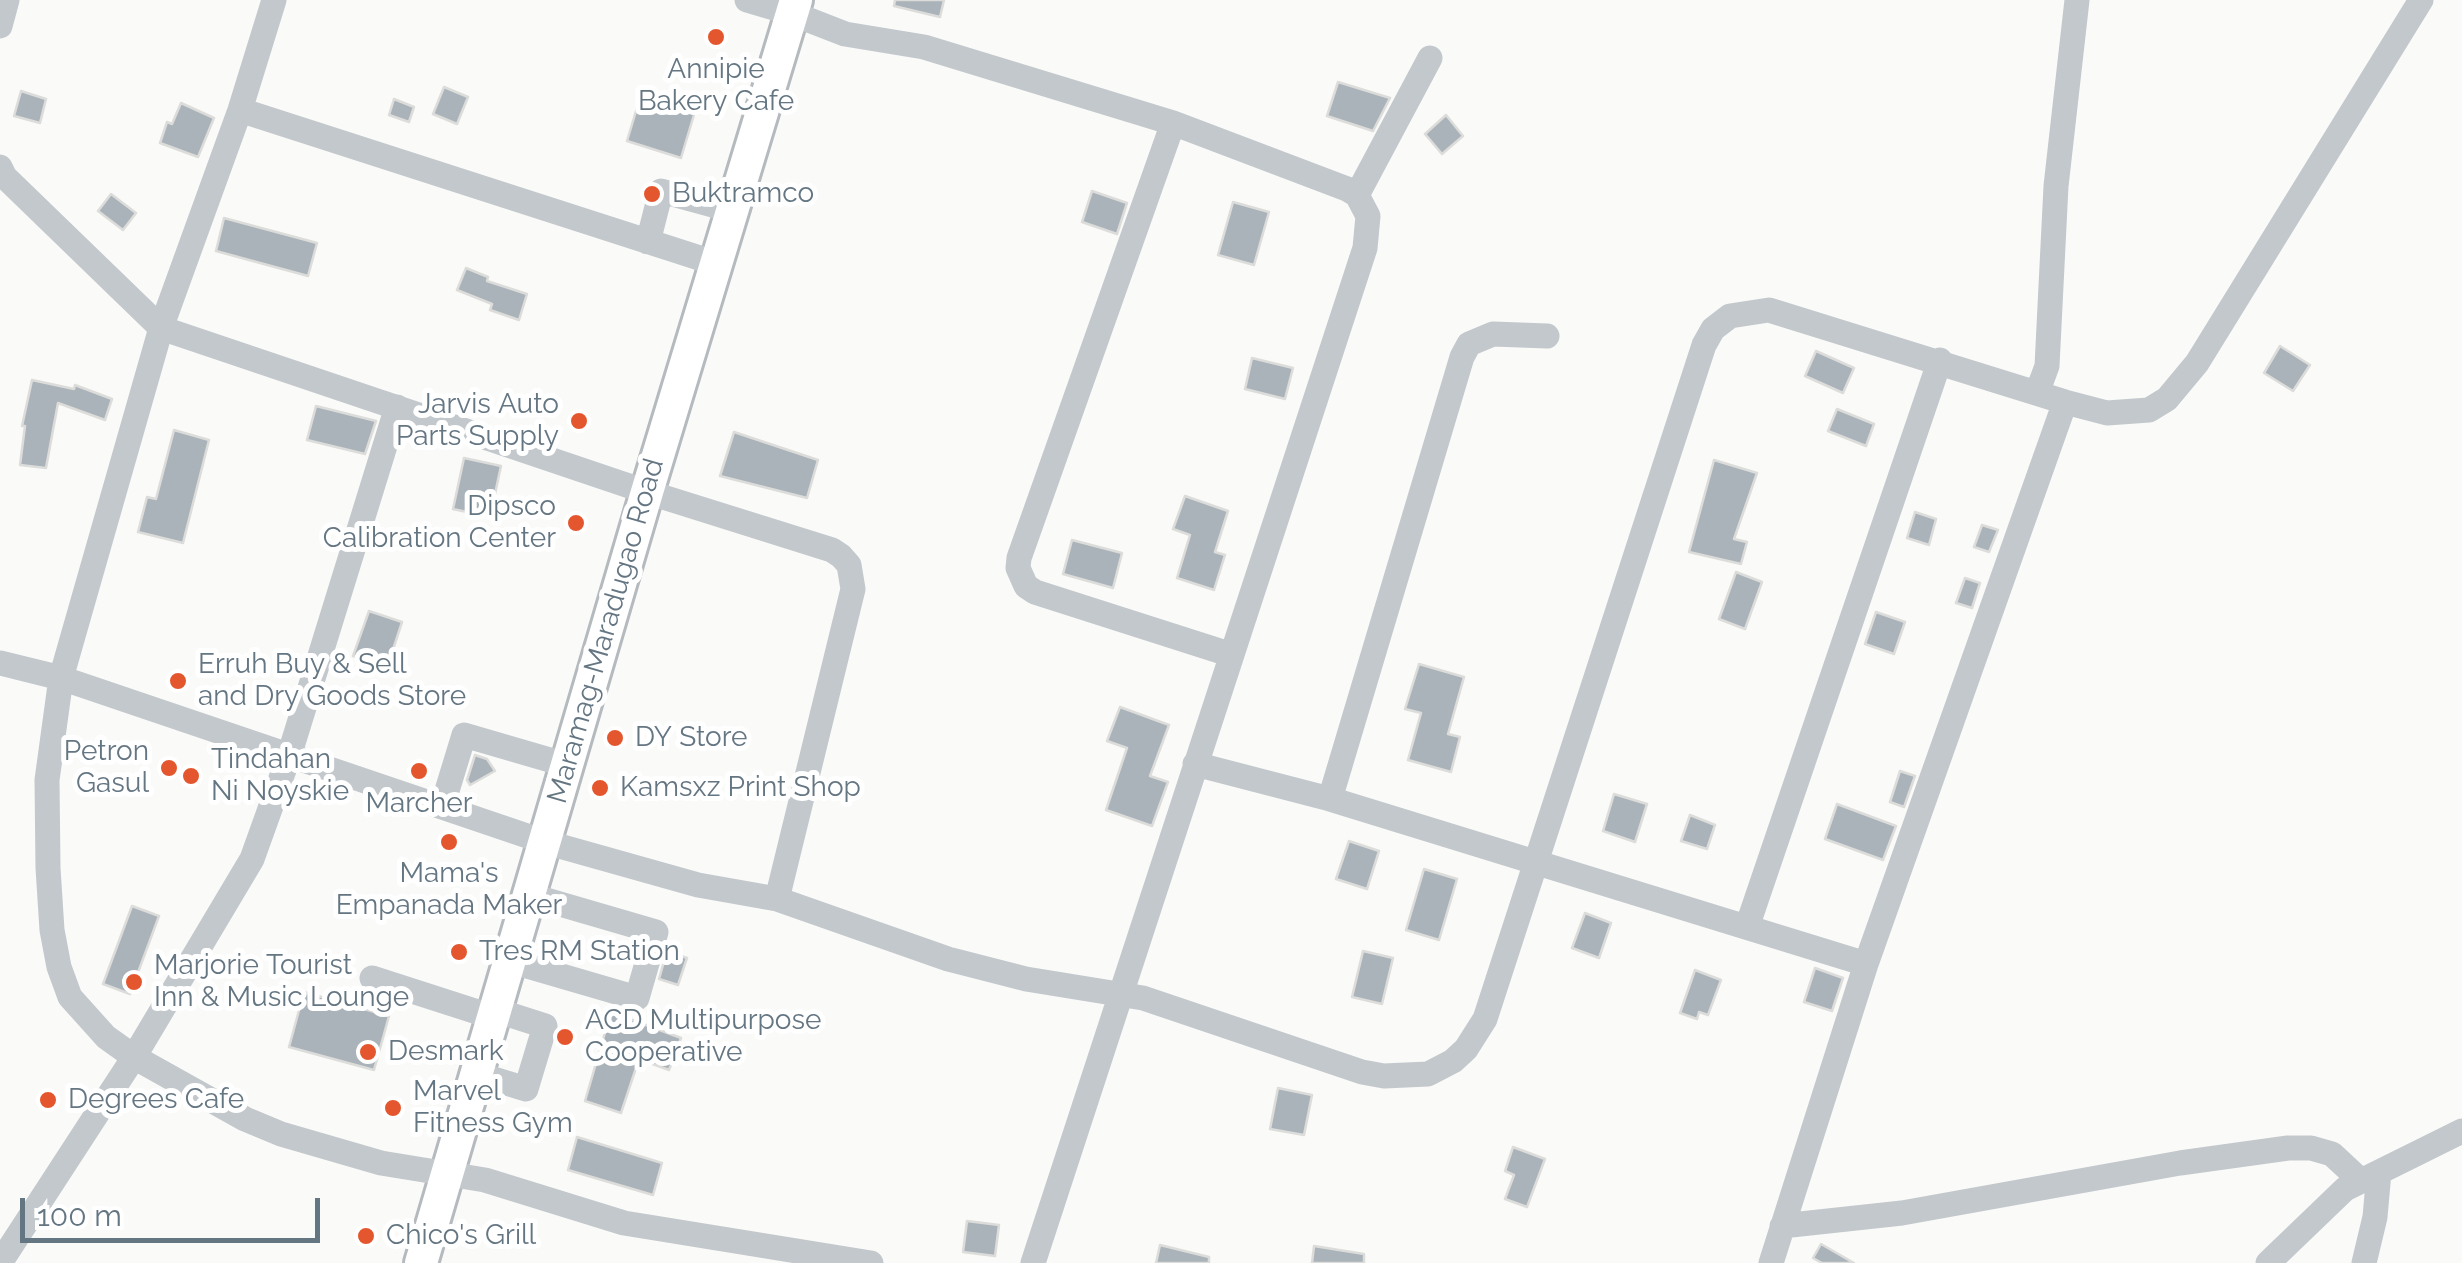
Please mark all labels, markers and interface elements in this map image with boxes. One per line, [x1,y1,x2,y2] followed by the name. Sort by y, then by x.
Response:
[705,26,727,48] marker: Annipie Bakery Cafe
[638,53,794,119] place label: Annipie Bakery Cafe
[672,177,814,211] place label: Buktramco
[641,183,663,205] marker: Buktramco
[396,388,559,454] place label: Jarvis Auto Parts Supply
[568,410,590,432] marker: Jarvis Auto Parts Supply
[541,455,671,807] street label: Maramag-Maradugao Road
[323,490,556,556] place label: Dipsco Calibration Center
[565,512,587,534] marker: Dipsco Calibration Center
[198,648,466,714] place label: Erruh Buy & Sell and Dry Goods Store
[167,670,189,692] marker: Erruh Buy & Sell and Dry Goods Store
[635,721,748,755] place label: DY Store
[604,727,626,749] marker: DY Store
[64,735,149,801] place label: Petron Gasul
[211,743,349,809] place label: Tindahan Ni Noyskie
[158,757,180,779] marker: Petron Gasul
[408,760,430,782] marker: Marcher
[180,765,202,787] marker: Tindahan Ni Noyskie
[620,771,861,805] place label: Kamsxz Print Shop
[589,777,611,799] marker: Kamsxz Print Shop
[365,787,473,821] place label: Marcher
[438,831,460,853] marker: Mama's Empanada Maker
[336,857,562,923] place label: Mama's Empanada Maker
[479,935,680,969] place label: Tres RM Station
[448,941,470,963] marker: Tres RM Station
[154,949,409,1015] place label: Marjorie Tourist Inn & Music Lounge
[123,971,145,993] marker: Marjorie Tourist Inn & Music Lounge
[585,1004,821,1070] place label: ACD Multipurpose Cooperative
[554,1026,576,1048] marker: ACD Multipurpose Cooperative
[388,1035,504,1069] place label: Desmark
[357,1041,379,1063] marker: Desmark
[413,1075,573,1141] place label: Marvel Fitness Gym
[68,1083,244,1117] place label: Degrees Cafe
[37,1089,59,1111] marker: Degrees Cafe
[382,1097,404,1119] marker: Marvel Fitness Gym
[25,1178,325,1240] scale bar
[37,1198,122,1233] text: 100 m
[386,1219,536,1253] place label: Chico's Grill
[355,1225,377,1247] marker: Chico's Grill

